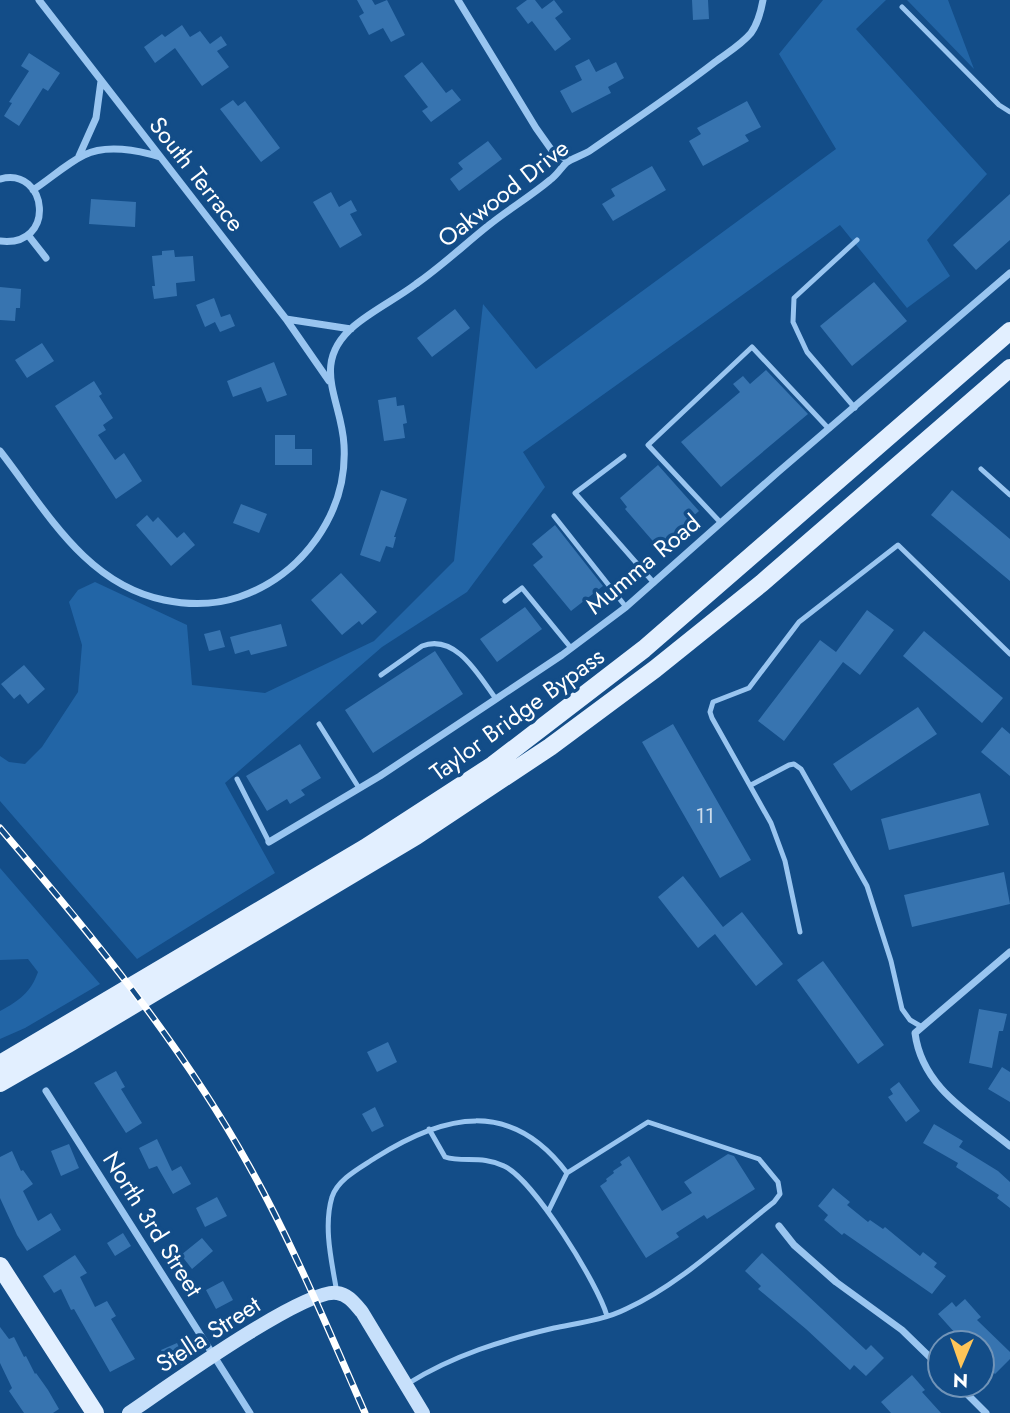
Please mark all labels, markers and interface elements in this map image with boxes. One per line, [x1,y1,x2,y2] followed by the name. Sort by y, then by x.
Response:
[141,109,253,239] street label: South Terrace
[430,131,576,255] street label: Oakwood Drive
[578,506,708,622] street label: Mumma Road
[423,639,611,789] street label: Taylor Bridge Bypass
[696,801,714,831] house number: 11
[94,1145,212,1303] street label: North 3rd Street
[149,1287,267,1381] street label: Stella Street
[926,1329,996,1399] north arrow
[952,1367,968,1394] text: N

